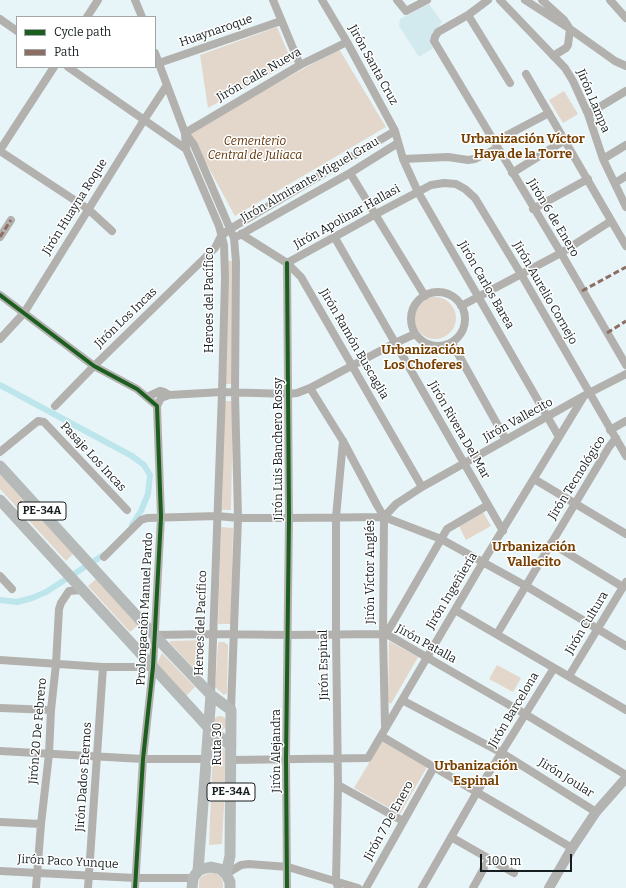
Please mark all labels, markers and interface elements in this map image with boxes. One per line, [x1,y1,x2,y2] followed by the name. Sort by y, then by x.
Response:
[177,12,255,50] street label: Huaynaroque
[16,16,156,68] legend
[345,22,401,108] street label: Jirón Santa Cruz
[54,25,111,39] text: Cycle path
[54,45,79,59] text: Path
[214,45,304,105] street label: Jirón Calle Nueva
[573,67,613,135] street label: Jirón Lampa
[461,131,585,162] district label: Urbanización Víctor Haya de la Torre
[238,134,382,226] street label: Jirón Almirante Miguel Grau
[208,135,302,163] park label: Cementerio Central de Juliaca
[39,156,111,258] street label: Jirón Huayna Roque
[524,176,582,260] street label: Jirón 6 de Enero
[291,182,403,252] street label: Jirón Apolinar Hallasi
[455,238,517,332] street label: Jirón Carlos Barea
[510,239,580,347] street label: Jirón Aurelio Cornejo
[203,247,217,353] street label: Heroes del Pacífico
[92,285,160,351] street label: Jirón Los Incas
[316,286,392,402] street label: Jirón Ramón Buscaglia
[381,342,465,373] district label: Urbanización Los Choferes
[272,377,286,521] street label: Jirón Luis Banchero Rossy
[425,379,493,481] street label: Jirón Rivera Del Mar
[481,395,555,445] street label: Jirón Vallecito
[57,419,129,495] street label: Pasaje Los Incas
[545,433,609,523] street label: Jirón Tecnológico
[18,502,66,520] road number: PE-34A
[364,520,378,624] street label: Jirón Víctor Anglés
[134,532,156,686] street label: Prolongación Manuel Pardo
[492,539,576,570] district label: Urbanización Vallecito
[423,550,481,632] street label: Jirón Ingeñiería
[192,570,210,676] street label: Heroes del Pacífico
[563,589,611,657] street label: Jirón Cultura
[393,621,459,667] street label: Jirón Patalla
[316,629,332,701] street label: Jirón Espinal
[486,670,542,750] street label: Jirón Barcelona
[26,677,50,785] street label: Jirón 20 De Febrero
[270,709,284,793] street label: Jirón Alejandra
[73,722,95,832] street label: Jirón Dados Eternos
[211,723,225,765] street label: Ruta 30
[536,755,596,801] street label: Jirón Joular
[434,758,518,789] district label: Urbanización Espinal
[361,779,417,863] street label: Jirón 7 De Enero
[207,783,255,801] road number: PE-34A
[482,846,574,872] scale bar
[17,852,119,872] street label: Jirón Paco Yunque
[487,854,521,868] text: 100 m

